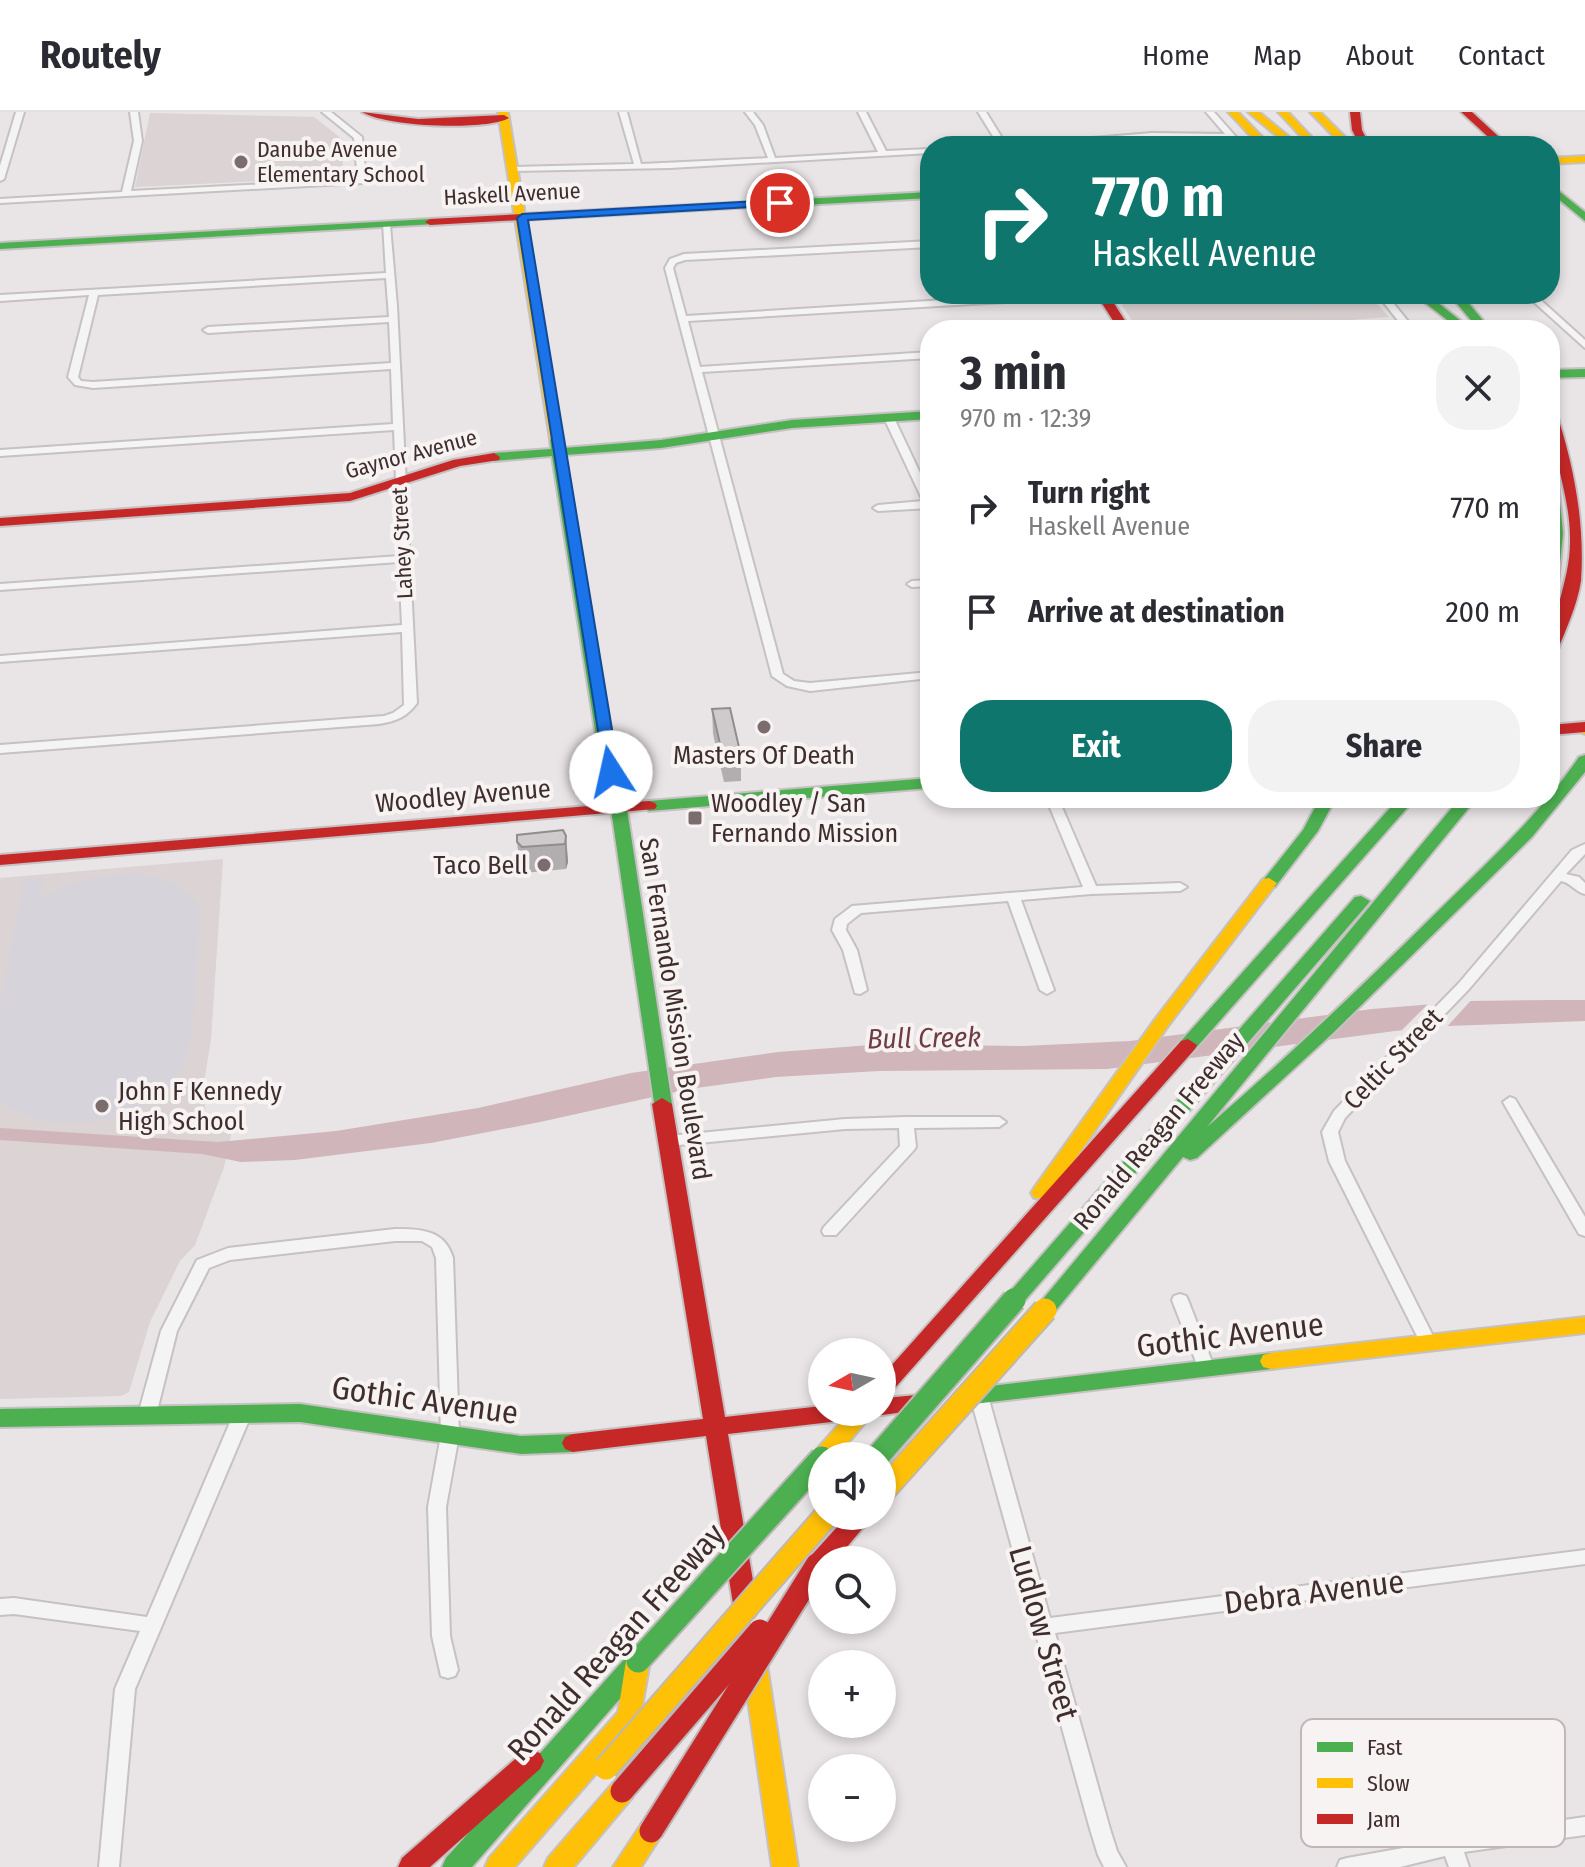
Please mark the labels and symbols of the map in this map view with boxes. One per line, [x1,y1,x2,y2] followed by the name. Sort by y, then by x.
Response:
[257,136,425,188] place label: Danube Avenue Elementary School
[232,153,250,171] marker: Danube Avenue Elementary School
[746,169,814,237] pin
[443,177,581,211] street label: Haskell Avenue
[342,423,480,485] street label: Gaynor Avenue
[386,486,418,600] street label: Lahey Street
[755,718,773,736] marker: Masters Of Death
[569,730,653,814] position arrow
[673,740,855,771] place label: Masters Of Death
[374,773,552,819] street label: Woodley Avenue
[711,788,898,849] place label: Woodley / San Fernando Mission
[686,809,704,827] marker: Woodley / San Fernando Mission
[633,836,717,1182] street label: San Fernando Mission Boulevard
[433,850,528,881] place label: Taco Bell
[535,856,553,874] marker: Taco Bell
[1337,1002,1449,1116] street label: Celtic Street
[867,1021,981,1055] water label: Bull Creek
[1067,1025,1251,1236] street label: Ronald Reagan Freeway
[118,1076,282,1137] place label: John F Kennedy High School
[93,1097,111,1115] marker: John F Kennedy High School
[1134,1305,1326,1365] street label: Gothic Avenue
[808,1338,896,1426] north arrow
[329,1368,521,1432] street label: Gothic Avenue
[499,1515,733,1768] street label: Ronald Reagan Freeway
[1001,1541,1087,1725] street label: Ludlow Street
[1222,1562,1406,1622] street label: Debra Avenue
[1301,1719,1565,1847] legend
[1367,1734,1403,1761] text: Fast
[1367,1770,1410,1797] text: Slow
[1367,1806,1401,1833] text: Jam

